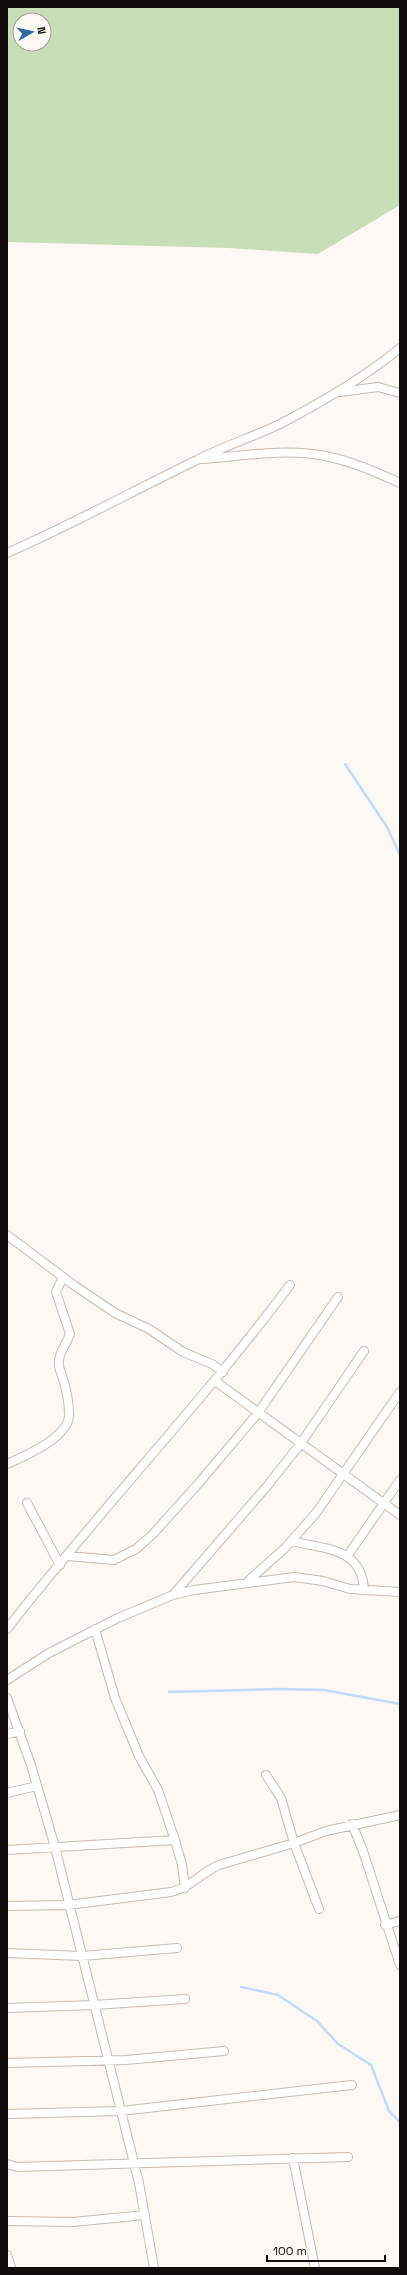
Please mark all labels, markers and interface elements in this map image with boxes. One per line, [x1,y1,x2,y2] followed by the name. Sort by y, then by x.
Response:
[12,12,52,52] north arrow
[34,26,49,35] text: N
[267,2237,385,2263] scale bar
[273,2243,307,2259] text: 100 m

